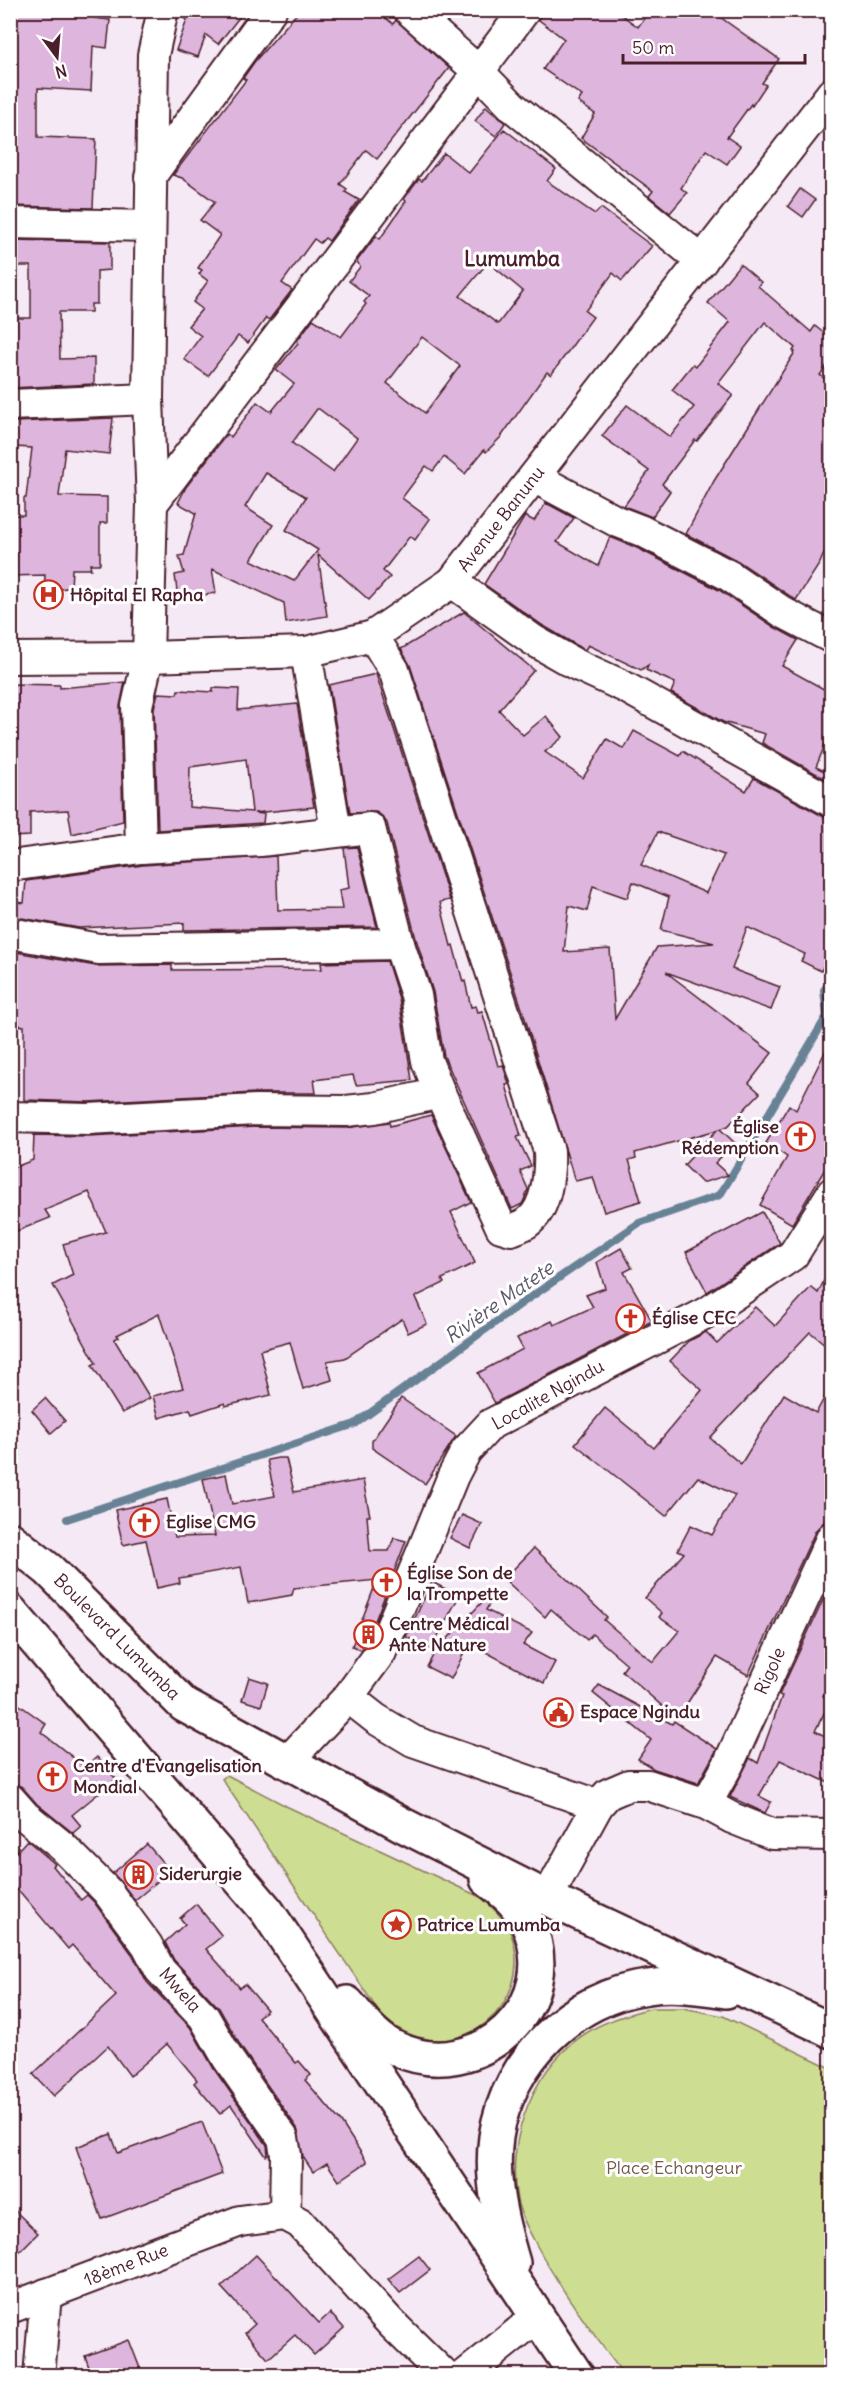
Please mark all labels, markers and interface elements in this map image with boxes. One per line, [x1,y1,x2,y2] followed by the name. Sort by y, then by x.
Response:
[27,27,87,87] north arrow
[623,27,804,65] scale bar
[632,36,674,59] text: 50 m
[53,60,69,83] text: N
[464,245,560,272] district label: Lumumba
[452,461,549,576] street label: Avenue Banunu
[33,579,65,611] hospital icon: Hôpital El Rapha
[70,583,203,606] place label: Hôpital El Rapha
[681,1115,780,1159] place label: Église Rédemption
[784,1121,816,1153] church icon: Église Rédemption
[439,1254,559,1348] water label: Rivière Matete
[615,1302,647,1334] church icon: Église CEC
[652,1306,737,1329] place label: Église CEC
[488,1354,608,1435] street label: Localite Ngindu
[129,1506,161,1538] church icon: Eglise CMG
[166,1510,256,1533] place label: Eglise CMG
[407,1561,513,1605] place label: Église Son de la Trompette
[370,1567,402,1599] church icon: Église Son de la Trompette
[49,1569,185,1705] street label: Boulevard Lumumba
[389,1612,509,1656] place label: Centre Médical Ante Nature
[352,1618,384,1650] building icon: Centre Médical Ante Nature
[749,1644,790,1698] street label: Rigole
[543,1696,575,1728] public building icon: Espace Ngindu
[580,1700,700,1723] place label: Espace Ngindu
[73,1754,262,1798] place label: Centre d'Evangelisation Mondial
[36,1760,68,1792] church icon: Centre d'Evangelisation Mondial
[122,1858,154,1890] building icon: Siderurgie
[159,1862,242,1885] place label: Siderurgie
[380,1909,412,1941] place icon: Patrice Lumumba
[417,1913,560,1936] place label: Patrice Lumumba
[154,1962,207,2017] street label: Mwela
[606,2156,743,2179] park label: Place Echangeur
[80,2238,171,2291] street label: 18ème Rue

